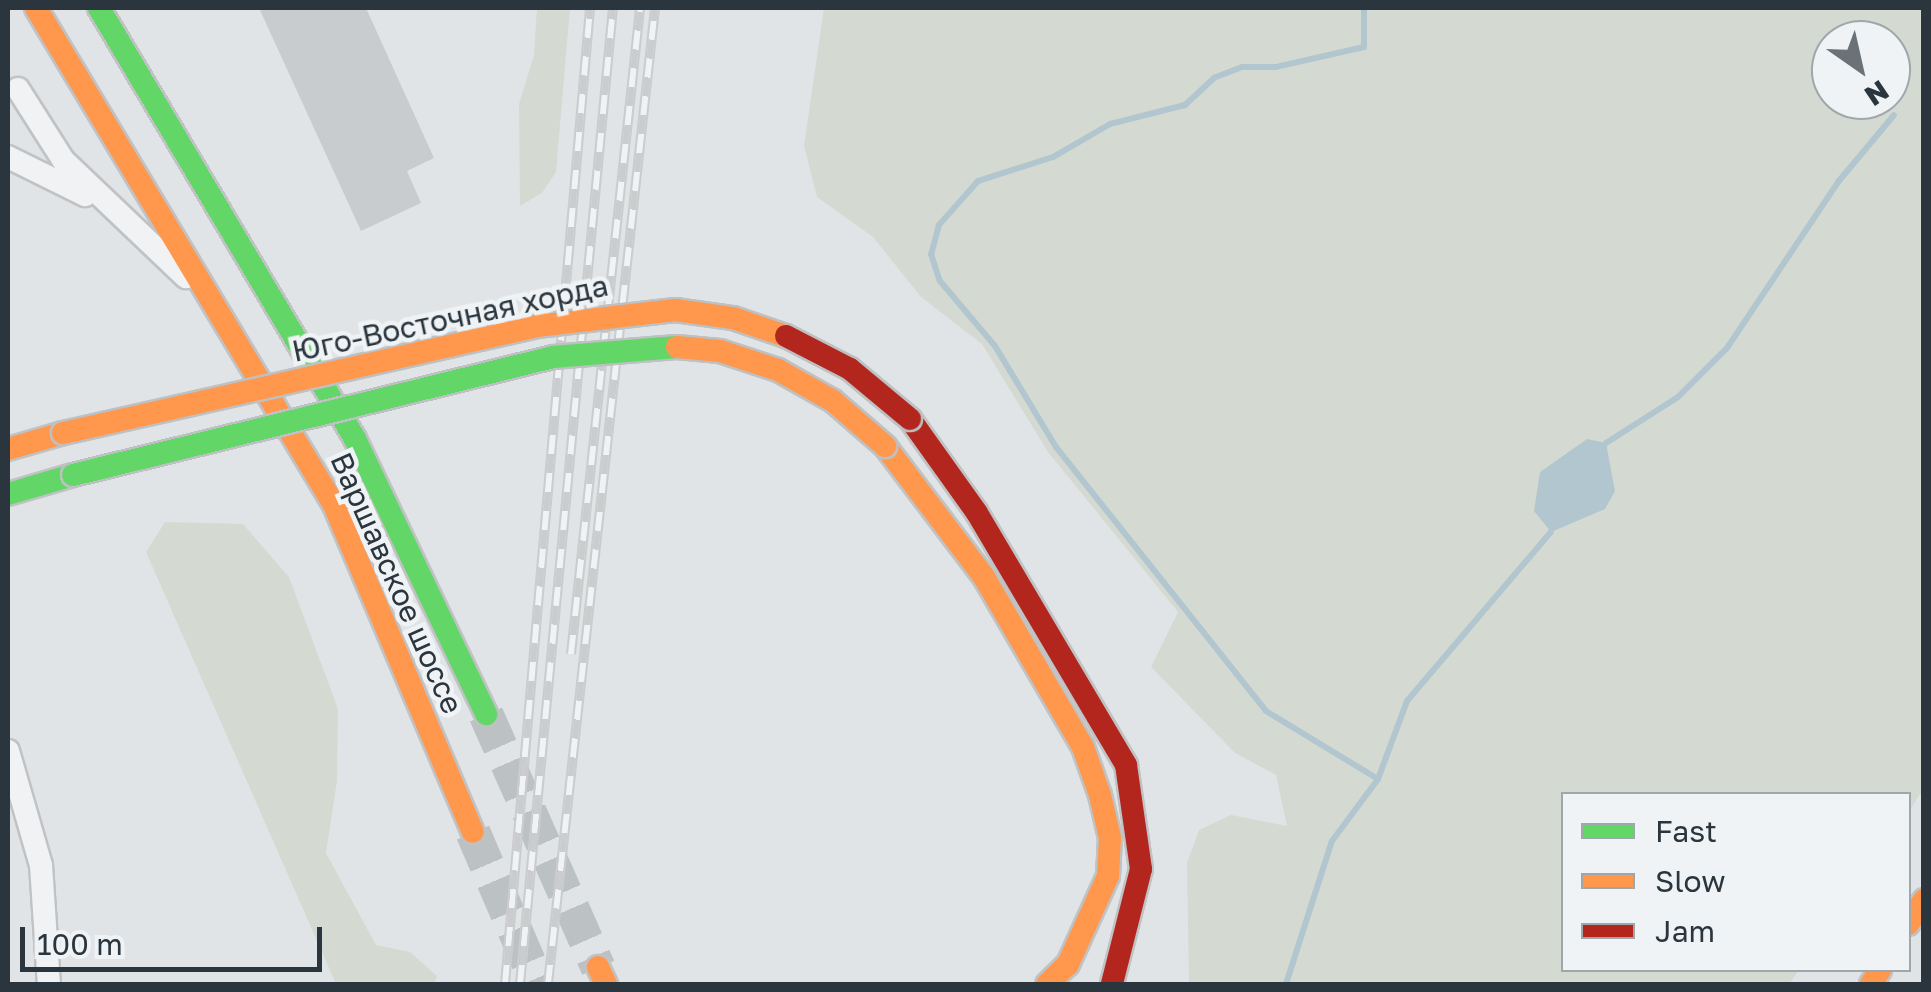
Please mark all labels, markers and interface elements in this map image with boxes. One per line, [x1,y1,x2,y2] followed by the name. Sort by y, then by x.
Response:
[1811,20,1911,120] north arrow
[1859,74,1895,113] text: N
[289,267,611,369] street label: Юго-Восточная хорда
[323,447,471,719] street label: Варшавское шоссе
[1561,792,1911,972] legend
[1655,813,1717,849] text: Fast
[1655,863,1726,899] text: Slow
[25,907,328,969] scale bar
[1655,913,1715,949] text: Jam
[37,926,123,962] text: 100 m

